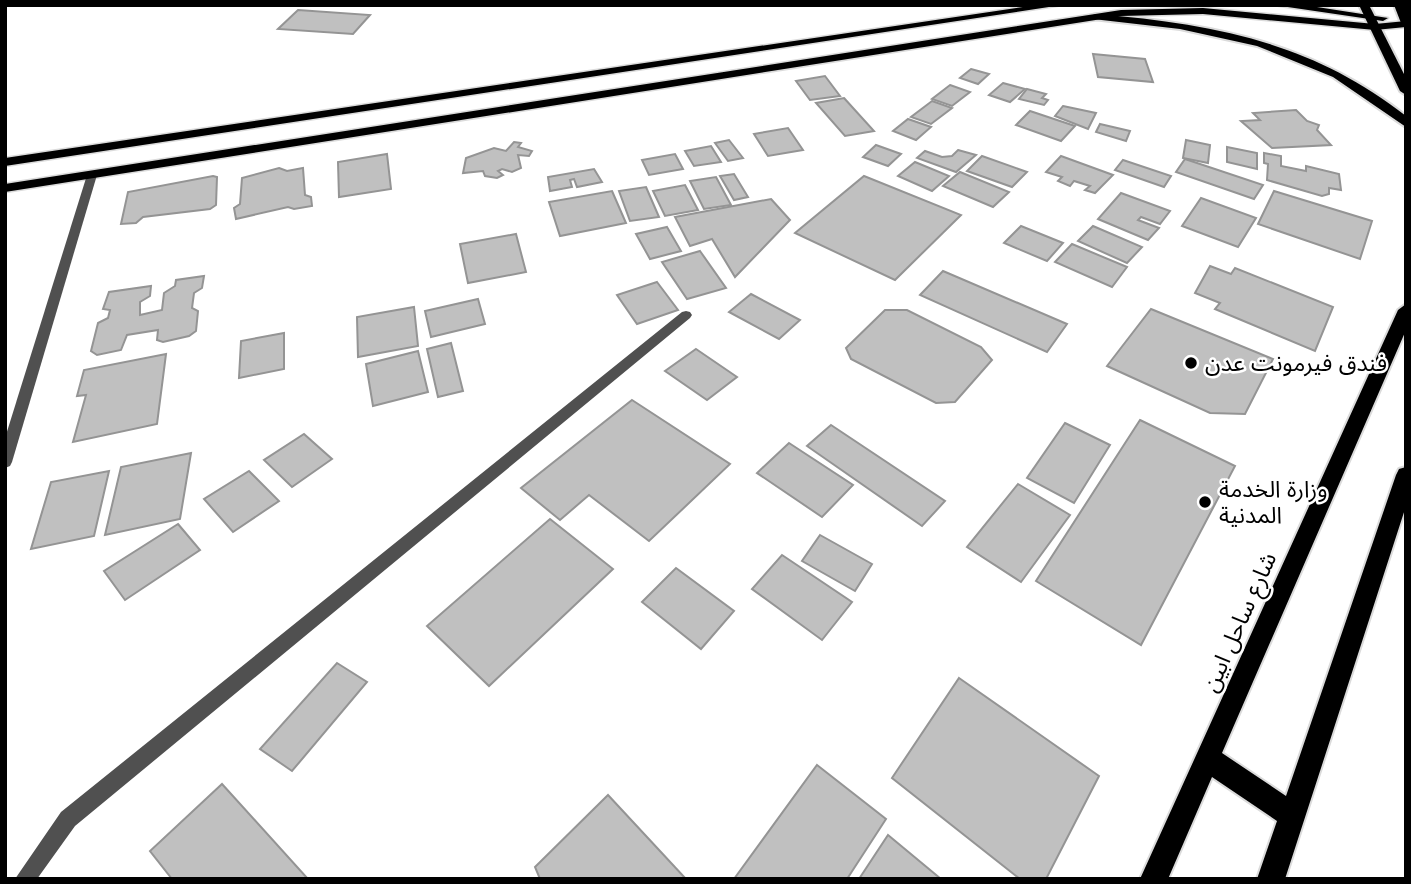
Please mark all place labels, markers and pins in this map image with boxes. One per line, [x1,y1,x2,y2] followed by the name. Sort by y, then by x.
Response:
[1205,349,1387,377] place label: فندق فيرمونت عدن
[1183,355,1199,371] marker: فندق فيرمونت عدن
[1219,475,1328,529] place label: وزارة الخدمة المدنية
[1197,494,1213,510] marker: وزارة الخدمة المدنية

